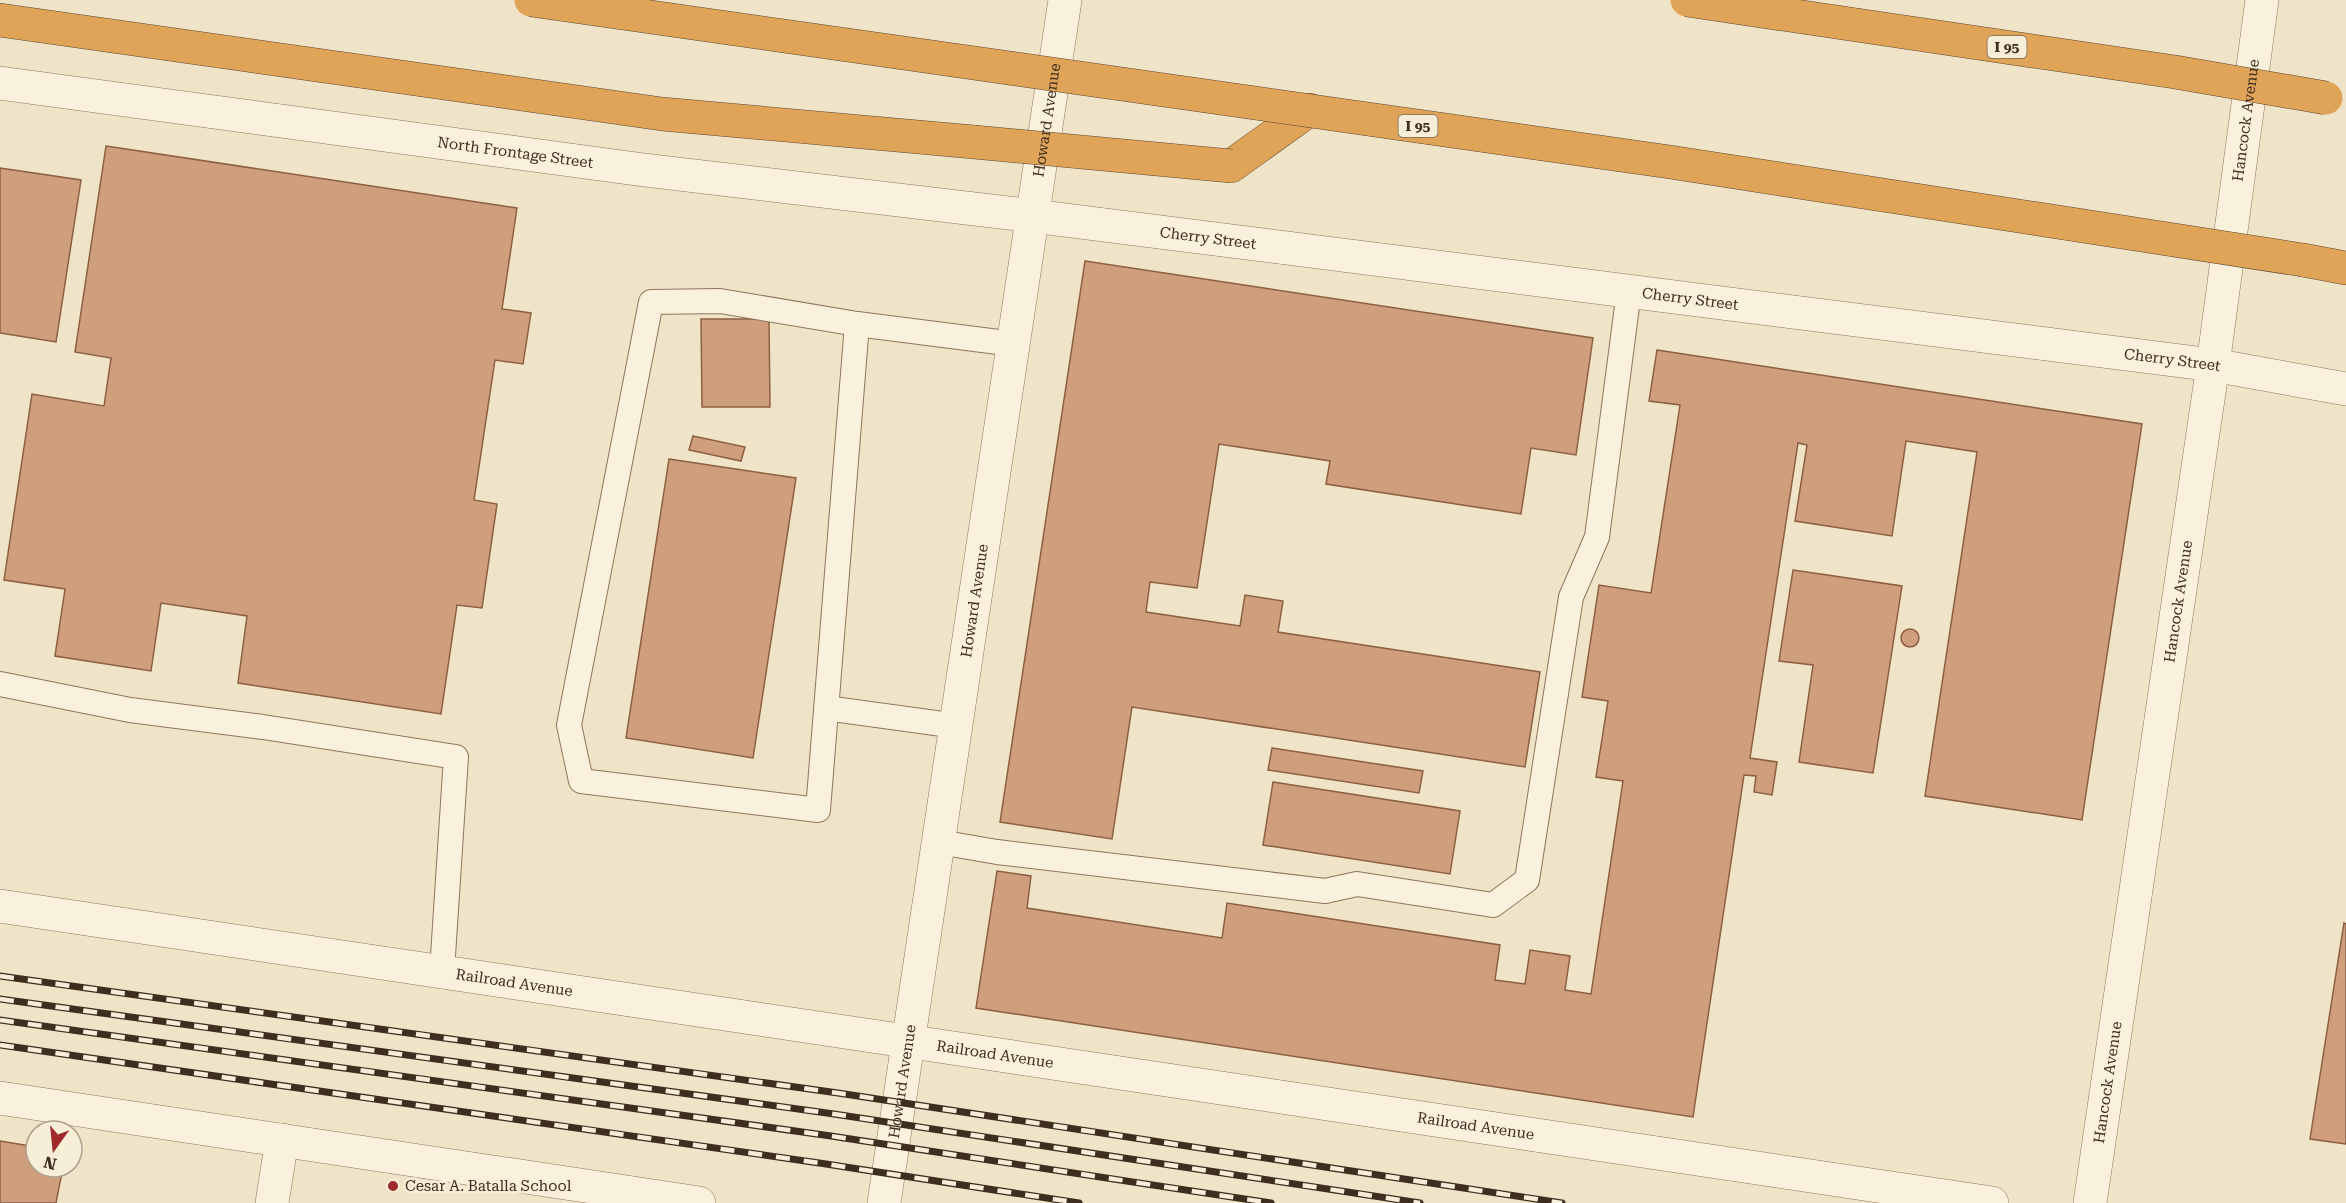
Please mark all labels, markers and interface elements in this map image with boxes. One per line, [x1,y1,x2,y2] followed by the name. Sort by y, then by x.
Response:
[1988,36,2026,58] road number: I 95
[2229,58,2263,182] street label: Hancock Avenue
[1029,62,1064,178] street label: Howard Avenue
[1398,115,1438,137] road number: I 95
[436,133,595,172] street label: North Frontage Street
[1159,223,1258,253] street label: Cherry Street
[1641,284,1740,314] street label: Cherry Street
[2123,345,2222,375] street label: Cherry Street
[2160,539,2196,664] street label: Hancock Avenue
[957,543,992,659] street label: Howard Avenue
[455,965,574,1000] street label: Railroad Avenue
[2090,1020,2126,1145] street label: Hancock Avenue
[885,1023,920,1140] street label: Howard Avenue
[935,1037,1055,1072] street label: Railroad Avenue
[1416,1108,1535,1144] street label: Railroad Avenue
[24,1119,84,1179] north arrow
[42,1152,59,1174] text: N
[405,1177,572,1195] place label: Cesar A. Batalla School
[386,1179,400,1193] marker: Cesar A. Batalla School

